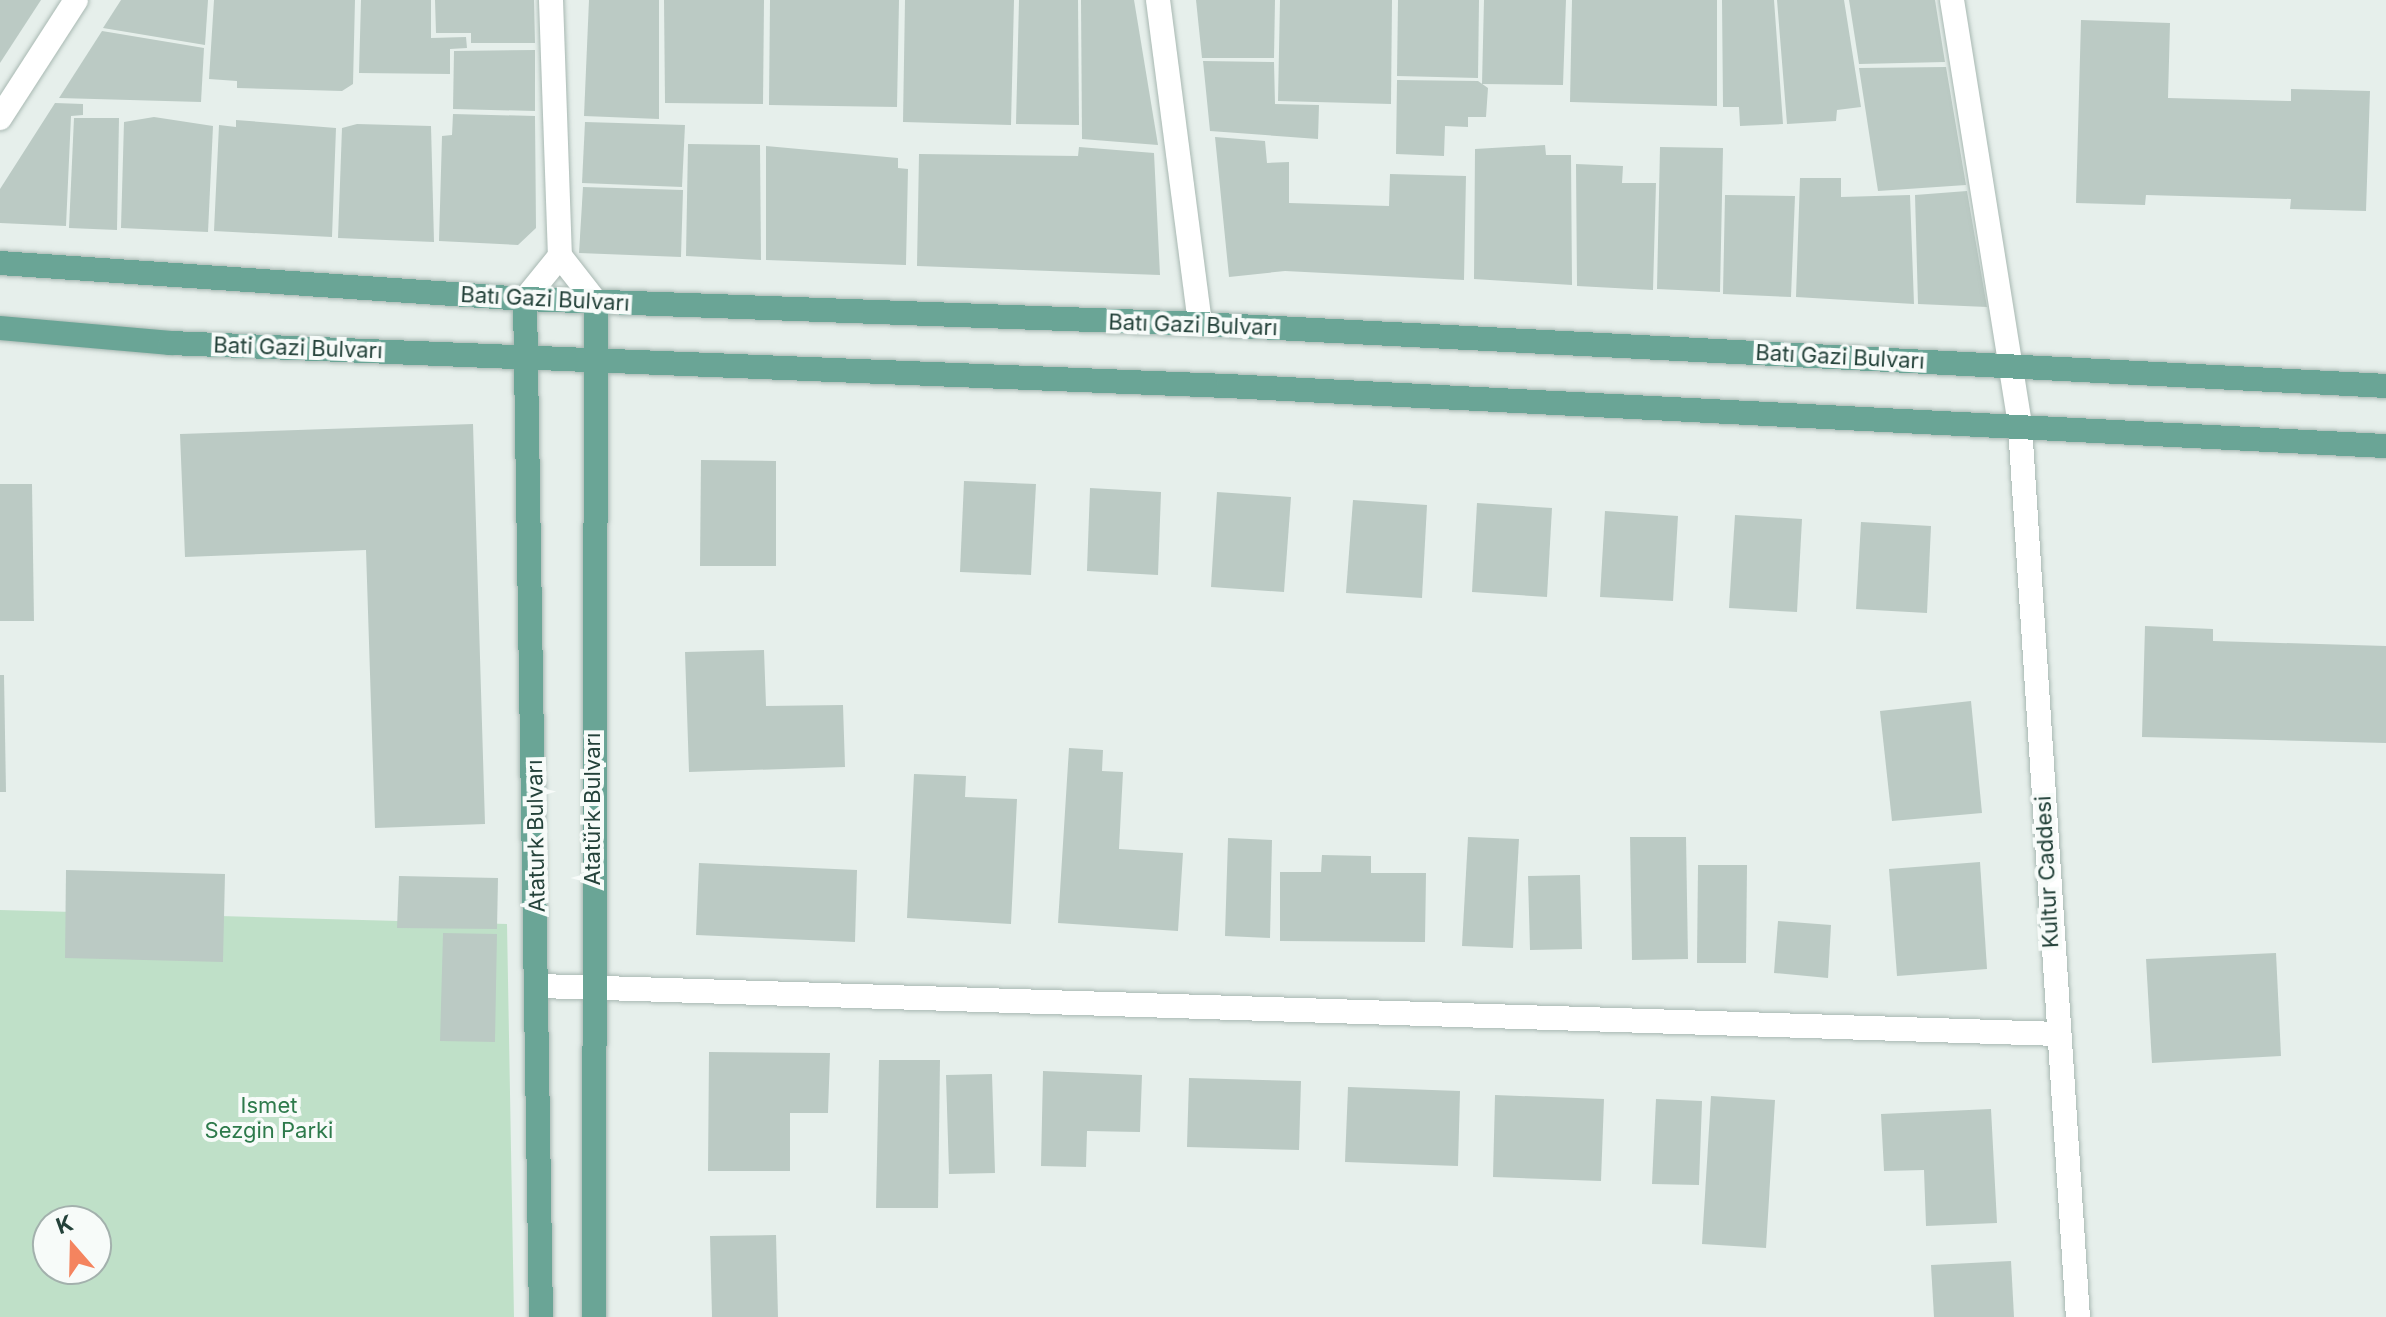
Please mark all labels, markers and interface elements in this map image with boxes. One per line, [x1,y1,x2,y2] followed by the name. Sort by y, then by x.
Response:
[460,281,630,317] street label: Batı Gazi Bulvarı
[1108,309,1278,341] street label: Batı Gazi Bulvarı
[213,332,383,364] street label: Bati Gazi Bulvarı
[1755,339,1925,375] street label: Batı Gazi Bulvarı
[580,733,606,885] street label: Atatürk Bulvarı
[521,759,551,913] street label: Ataturk Bulvarı
[2030,795,2064,949] street label: Kultur Caddesi
[205,1092,333,1144] park label: Ismet Sezgin Parki
[32,1205,112,1285] north arrow
[53,1209,76,1239] text: K

